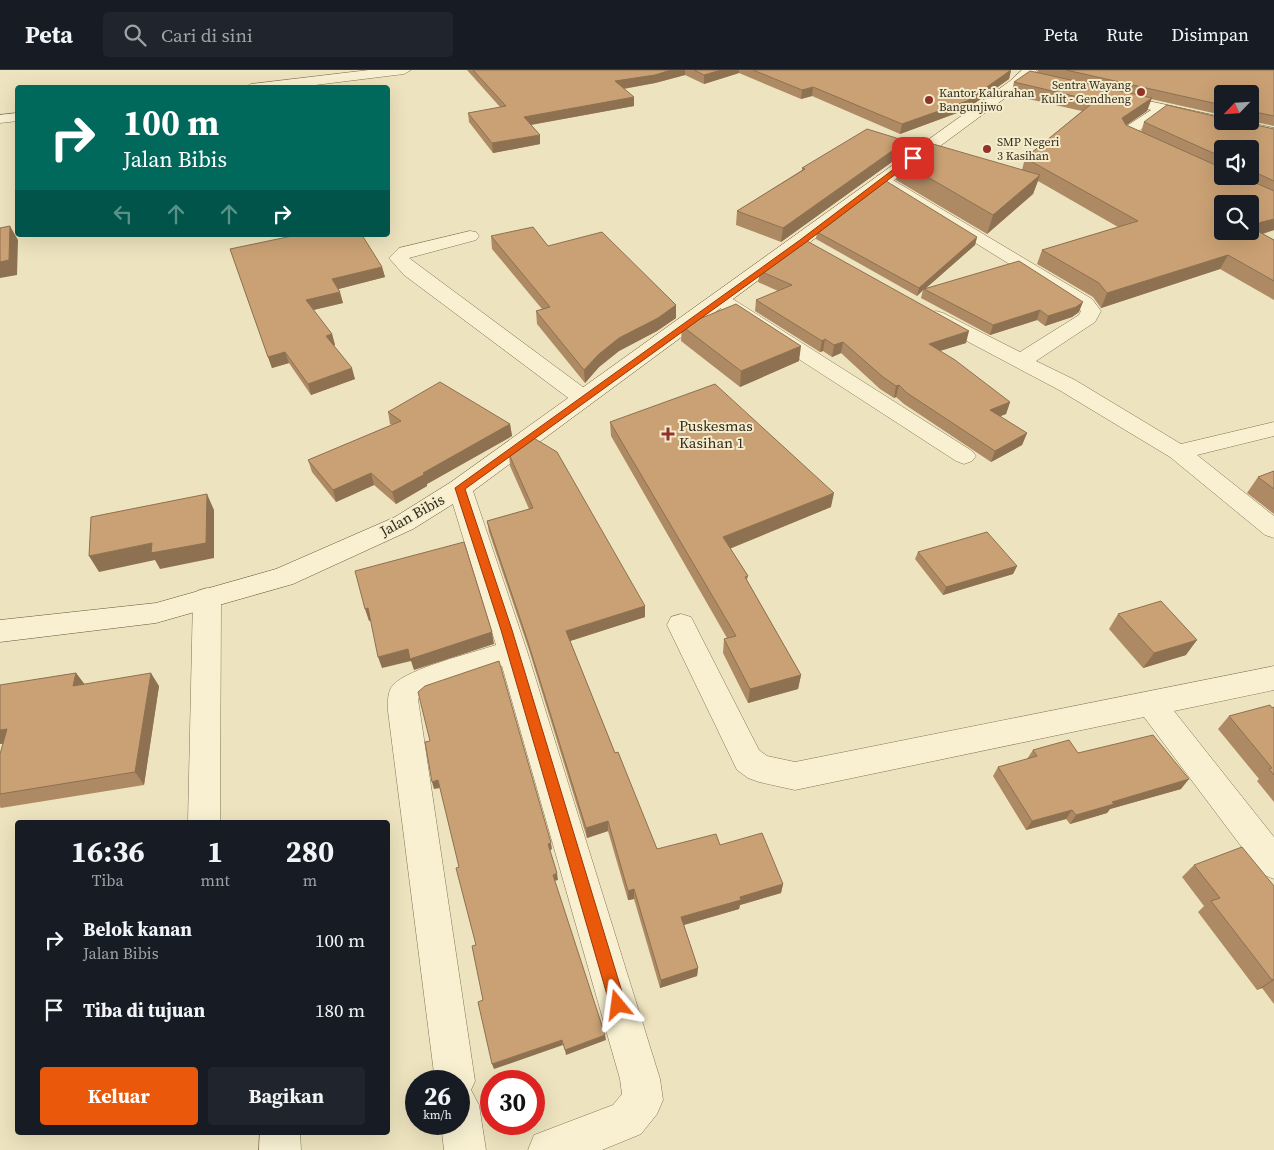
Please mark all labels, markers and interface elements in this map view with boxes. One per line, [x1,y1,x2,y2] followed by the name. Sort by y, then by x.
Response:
[103,12,453,57] search box
[25,18,73,51] text: Peta
[121,21,149,49] icon: search
[161,22,253,48] text: Cari di sini
[1044,22,1078,47] text: Peta
[1106,22,1143,47] text: Rute
[1171,22,1249,47] text: Disimpan
[1041,77,1131,107] place label: Sentra Wayang Kulit - Gendheng
[939,85,1035,115] place label: Kantor Kalurahan Bangunjiwo
[1214,85,1259,130] north arrow
[1214,85,1259,240] map controls
[1135,86,1147,98] marker: Sentra Wayang Kulit - Gendheng
[923,94,935,106] marker: Kantor Kalurahan Bangunjiwo
[123,99,219,147] text: 100 m
[40,105,105,170] icon: right
[997,134,1060,164] place label: SMP Negeri 3 Kasihan
[892,137,934,179] pin
[1214,140,1259,185] button: sound
[981,143,993,155] marker: SMP Negeri 3 Kasihan
[123,144,227,174] text: Jalan Bibis
[899,144,927,172] icon: arrive
[1214,195,1259,240] button: search
[109,200,137,228] icon: left
[162,200,190,228] icon: ahead
[215,200,243,228] icon: ahead
[268,200,296,228] icon: right
[679,415,753,453] place label: Puskesmas Kasihan 1
[661,427,675,441] marker: Puskesmas Kasihan 1
[375,489,448,542] street label: Jalan Bibis
[71,831,145,872] text: 16:36
[207,831,223,872] text: 1
[285,831,334,872] text: 280
[92,869,124,891] text: Tiba
[201,869,230,891] text: mnt
[303,869,317,891] text: m
[83,916,192,942] text: Belok kanan
[40,926,68,954] icon: right
[315,927,365,953] text: 100 m
[83,942,159,964] text: Jalan Bibis
[591,978,643,1030] position arrow
[40,996,68,1024] icon: arrive
[83,997,205,1023] text: Tiba di tujuan
[315,997,365,1023] text: 180 m
[40,1067,198,1125] button: Keluar
[208,1067,365,1125] button: Bagikan
[480,1070,545,1135] speed limit sign: 30
[424,1079,451,1113] text: 26
[423,1107,452,1123] text: km/h

